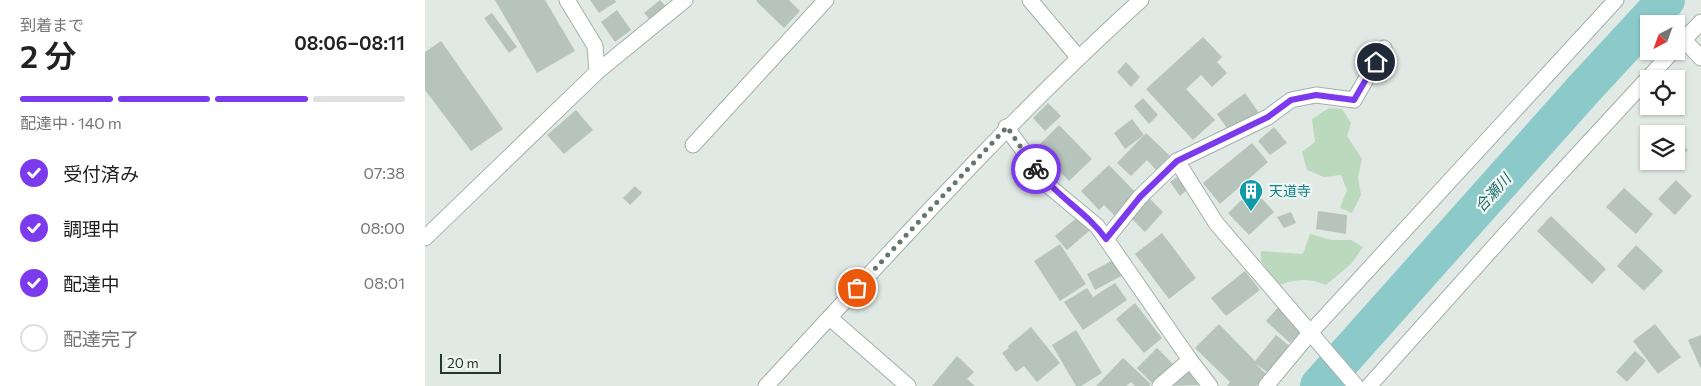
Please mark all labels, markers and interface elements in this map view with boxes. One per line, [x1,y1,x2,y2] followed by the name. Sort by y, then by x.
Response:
[20,15,84,34] text: 到着まで
[1640,15,1685,60] north arrow
[1640,15,1685,170] map controls
[294,31,405,54] text: 08:06–08:11
[20,35,76,75] text: 2 分
[1355,41,1397,83] pin
[1362,48,1390,76] icon: home
[1640,70,1685,115] button: locate
[20,113,122,132] text: 配達中 · 140 m
[1640,125,1685,170] button: layers
[1011,144,1061,194] courier
[1022,155,1050,183] icon: bike
[20,159,48,187] icon: check
[63,162,139,185] text: 受付済み
[364,163,405,182] text: 07:38
[1471,168,1515,215] water label: 合瀬川
[1238,178,1264,212] building icon: 天道寺
[1269,182,1311,199] place label: 天道寺
[20,214,48,242] icon: check
[63,217,120,240] text: 調理中
[360,218,405,237] text: 08:00
[836,267,878,309] pin
[20,269,48,297] icon: check
[63,272,120,295] text: 配達中
[364,273,405,292] text: 08:01
[843,274,871,302] icon: bag
[63,327,139,350] text: 配達完了
[440,351,501,374] scale bar
[447,354,479,371] text: 20 m

